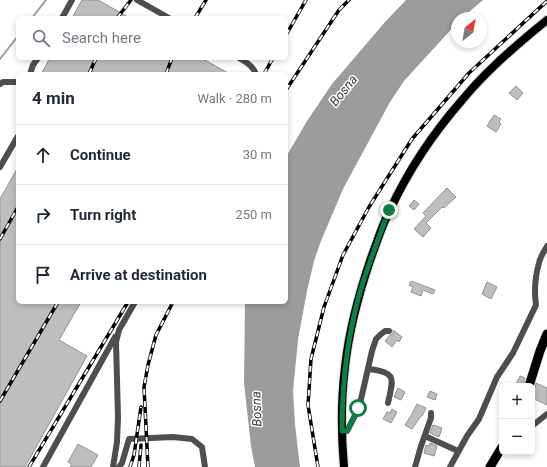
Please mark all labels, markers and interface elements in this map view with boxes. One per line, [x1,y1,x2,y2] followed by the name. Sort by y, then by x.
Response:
[451,12,487,48] north arrow
[16,16,288,60] search box
[30,27,52,49] icon: search
[62,29,141,47] text: Search here
[326,72,360,109] water label: Bosna
[32,88,75,108] text: 4 min
[197,91,272,106] text: Walk · 280 m
[32,144,54,166] icon: ahead
[70,146,131,164] text: Continue
[243,147,272,162] text: 30 m
[380,201,398,219] route end
[32,204,54,226] icon: right
[70,206,136,224] text: Turn right
[235,207,272,222] text: 250 m
[32,264,54,286] icon: arrive
[70,266,207,284] text: Arrive at destination
[499,383,535,455] map controls
[499,383,535,419] button: +
[248,391,265,427] water label: Bosna
[349,399,367,417] route start
[499,419,535,455] button: −

